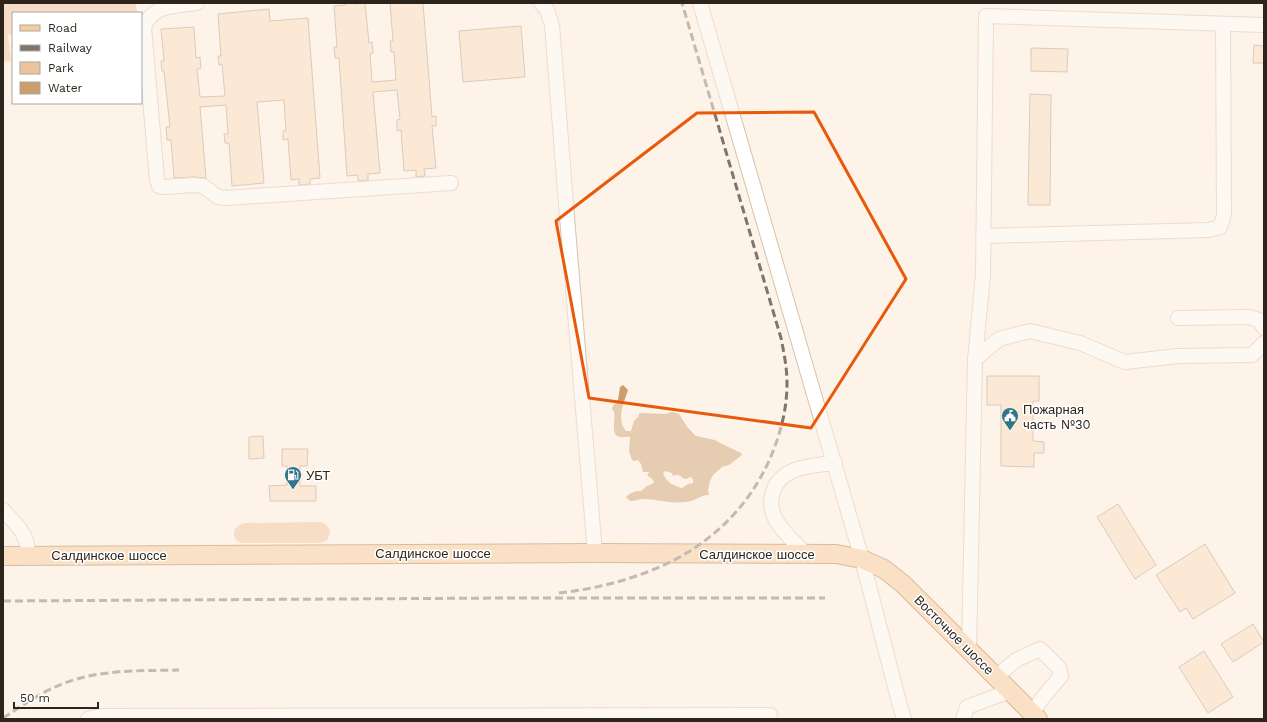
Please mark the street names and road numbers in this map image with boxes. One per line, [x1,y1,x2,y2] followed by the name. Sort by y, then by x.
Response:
[375,546,491,561] street label: Салдинское шоссе
[699,547,815,562] street label: Салдинское шоссе
[51,548,167,563] street label: Салдинское шоссе
[911,592,997,678] street label: Восточное шоссе

